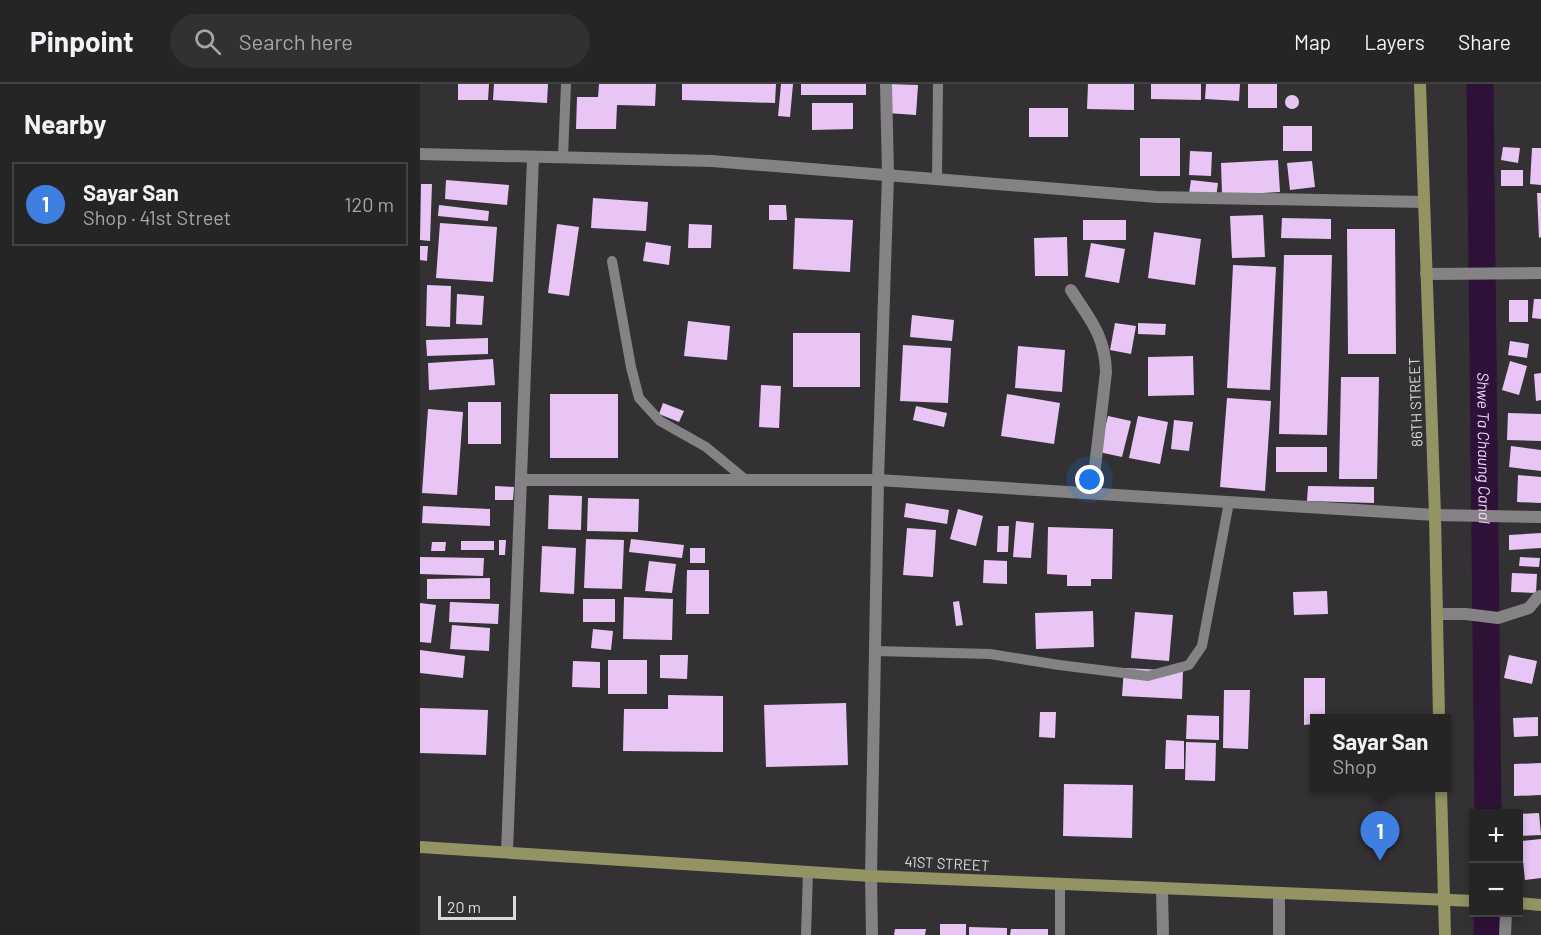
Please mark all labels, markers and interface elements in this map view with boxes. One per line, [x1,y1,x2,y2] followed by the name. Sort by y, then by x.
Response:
[170,14,590,68] search box
[30,24,134,58] text: Pinpoint
[191,25,224,58] icon: search
[239,28,353,54] text: Search here
[1294,29,1331,54] text: Map
[1364,29,1425,54] text: Layers
[1458,29,1511,54] text: Share
[24,108,106,139] text: Nearby
[83,179,179,205] text: Sayar San
[42,192,49,216] text: 1
[344,192,394,216] text: 120 m
[83,205,231,229] text: Shop · 41st Street
[1404,357,1426,447] street label: 86TH STREET
[1474,372,1495,524] water label: Shwe Ta Chaung Canal
[1075,465,1104,494] your location
[1310,714,1451,792] popup
[1333,728,1428,754] text: Sayar San
[1333,754,1377,778] text: Shop
[1469,809,1523,917] map controls
[1469,809,1523,863] button: +
[1360,812,1400,861] pin: 1
[904,852,990,874] street label: 41ST STREET
[1469,863,1523,917] button: −
[438,893,516,920] scale bar
[447,897,481,916] text: 20 m

